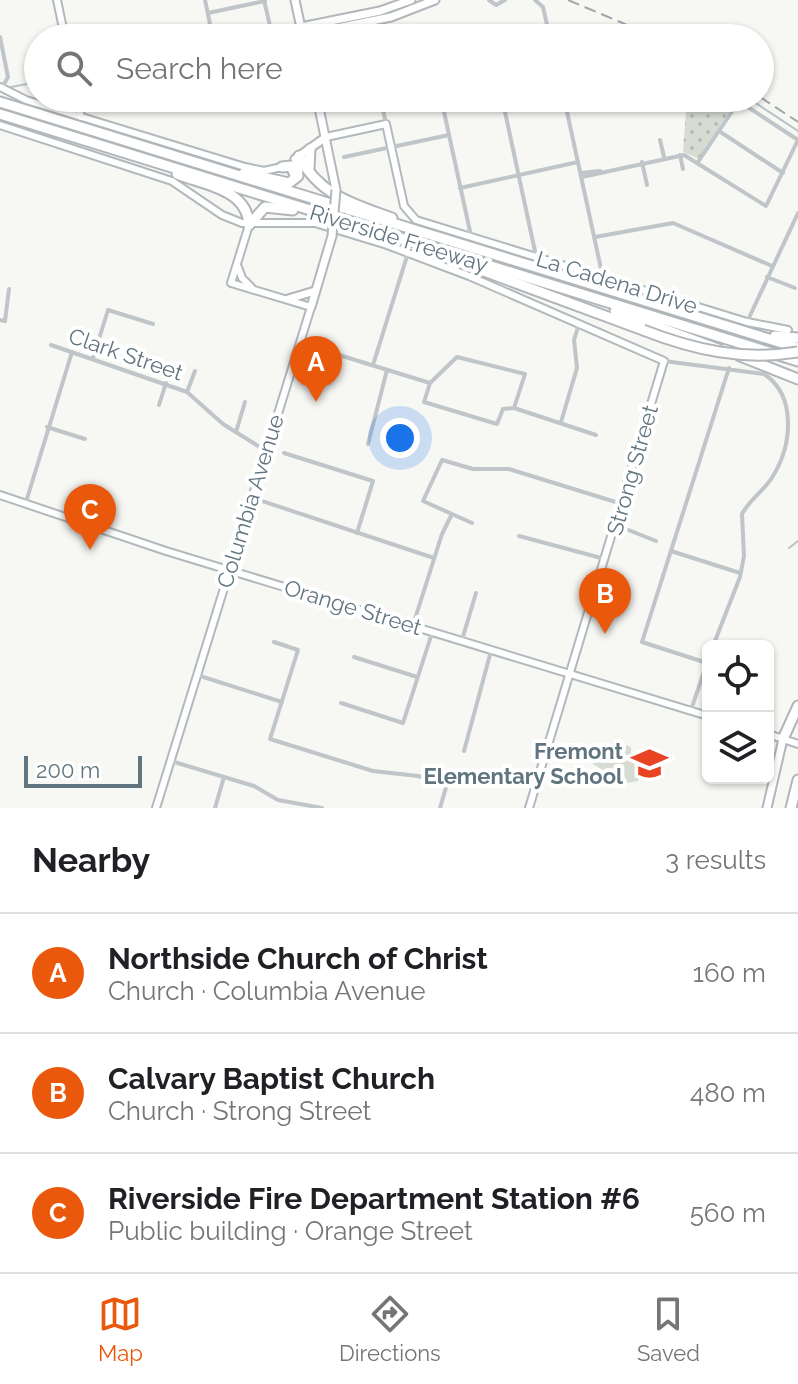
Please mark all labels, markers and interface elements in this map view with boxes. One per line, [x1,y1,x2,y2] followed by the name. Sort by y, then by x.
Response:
[24,24,774,112] search box
[52,46,96,90] icon: search
[116,51,283,86] text: Search here
[307,199,491,277] street label: Riverside Freeway
[533,245,701,319] street label: La Cadena Drive
[65,322,187,386] street label: Clark Street
[290,336,342,402] pin: A
[601,401,663,538] street label: Strong Street
[211,411,289,591] street label: Columbia Avenue
[380,418,420,458] your location
[64,484,116,550] pin: C
[579,568,631,634] pin: B
[281,574,425,640] street label: Orange Street
[702,640,774,784] map controls
[702,640,774,712] button: locate
[702,712,774,784] button: layers
[424,738,624,789] place label: Fremont Elementary School
[630,745,668,783] school or university icon: Fremont Elementary School
[24,752,142,788] scale bar
[36,757,100,783] text: 200 m
[32,840,150,880] text: Nearby
[665,845,766,875] text: 3 results
[108,941,488,976] text: Northside Church of Christ
[49,958,67,988] text: A
[693,958,766,988] text: 160 m
[108,976,425,1006] text: Church · Columbia Avenue
[108,1061,435,1096] text: Calvary Baptist Church
[49,1078,67,1108] text: B
[690,1078,766,1108] text: 480 m
[108,1096,371,1126] text: Church · Strong Street
[108,1181,640,1216] text: Riverside Fire Department Station #6
[49,1198,67,1228] text: C
[690,1198,766,1228] text: 560 m
[108,1216,473,1246] text: Public building · Orange Street
[98,1292,143,1366] tab: Map
[339,1292,441,1366] tab: Directions
[637,1292,700,1366] tab: Saved

